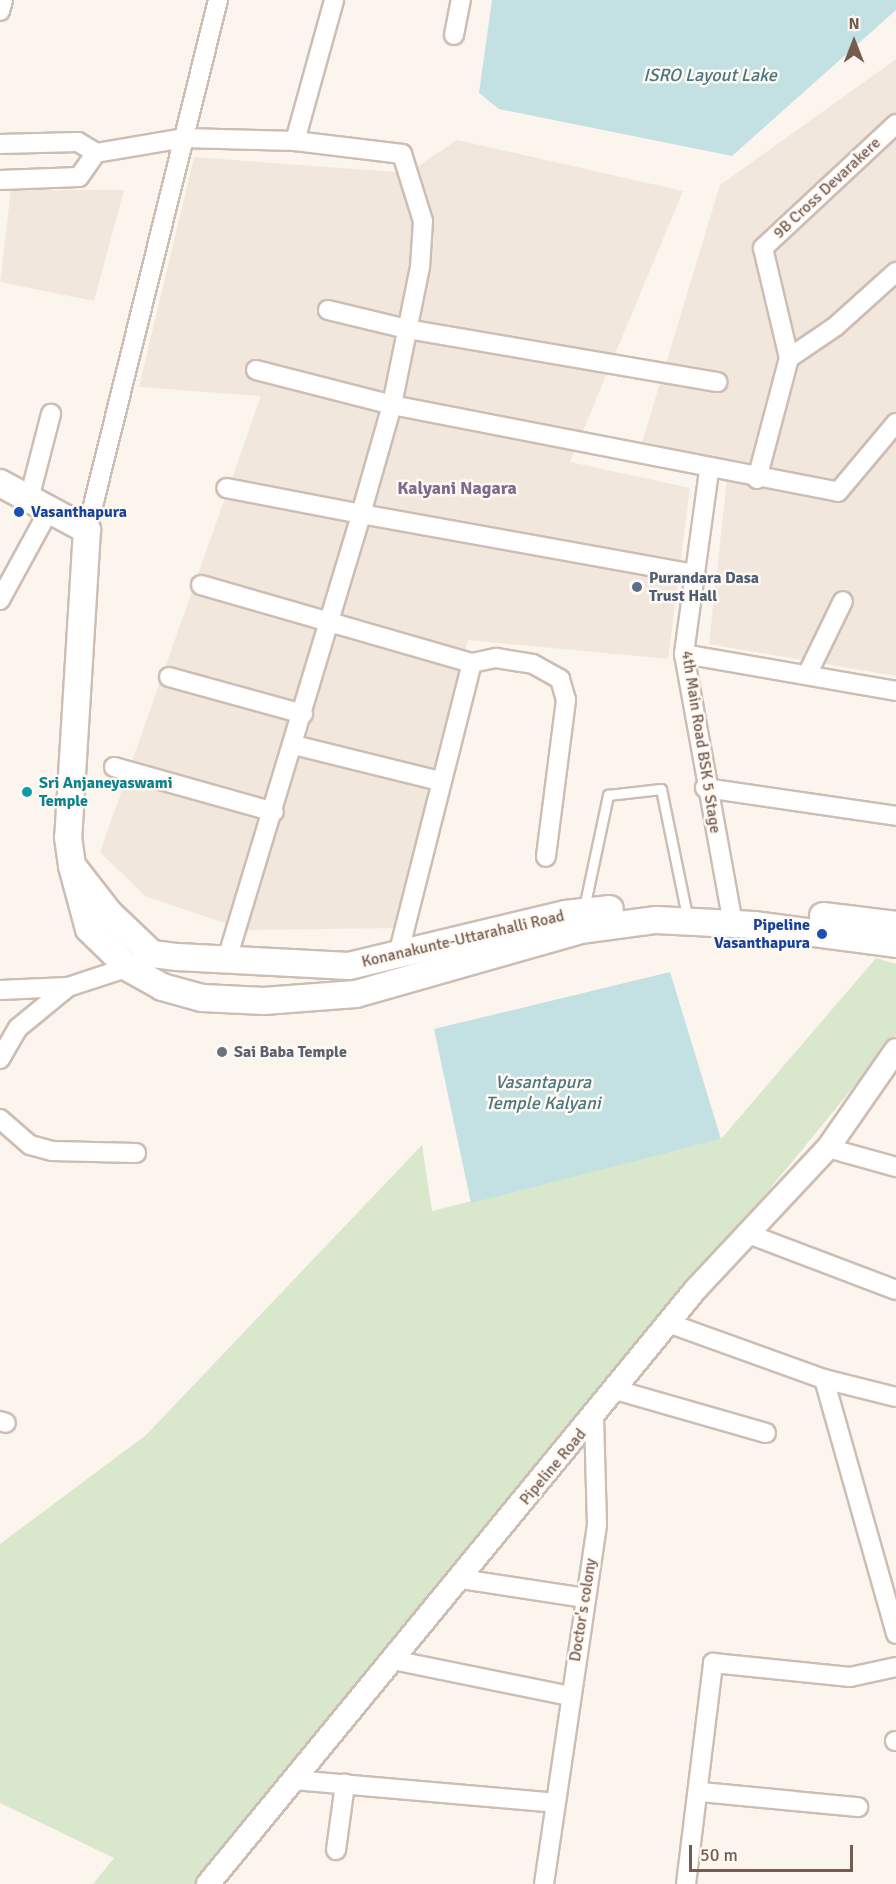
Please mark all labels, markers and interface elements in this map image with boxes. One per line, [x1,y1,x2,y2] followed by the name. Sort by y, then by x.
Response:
[824,12,884,72] north arrow
[848,14,860,34] text: N
[643,64,777,86] water label: ISRO Layout Lake
[769,133,885,243] street label: 9B Cross Devarakere
[397,477,517,499] district label: Kalyani Nagara
[31,502,127,522] place label: Vasanthapura
[12,505,26,519] marker: Vasanthapura
[649,568,759,606] place label: Purandara Dasa Trust Hall
[630,580,644,594] marker: Purandara Dasa Trust Hall
[677,649,725,835] street label: 4th Main Road BSK 5 Stage
[39,773,172,811] place label: Sri Anjaneyaswami Temple
[20,785,34,799] marker: Sri Anjaneyaswami Temple
[360,906,566,972] street label: Konanakunte-Uttarahalli Road
[714,915,810,953] place label: Pipeline Vasanthapura
[815,927,829,941] marker: Pipeline Vasanthapura
[234,1042,347,1062] place label: Sai Baba Temple
[215,1045,229,1059] marker: Sai Baba Temple
[485,1072,601,1114] water label: Vasantapura Temple Kalyani
[516,1425,590,1509] street label: Pipeline Road
[565,1557,601,1663] street label: Doctor's colony
[692,1833,856,1871] scale bar
[700,1844,738,1866] text: 50 m

